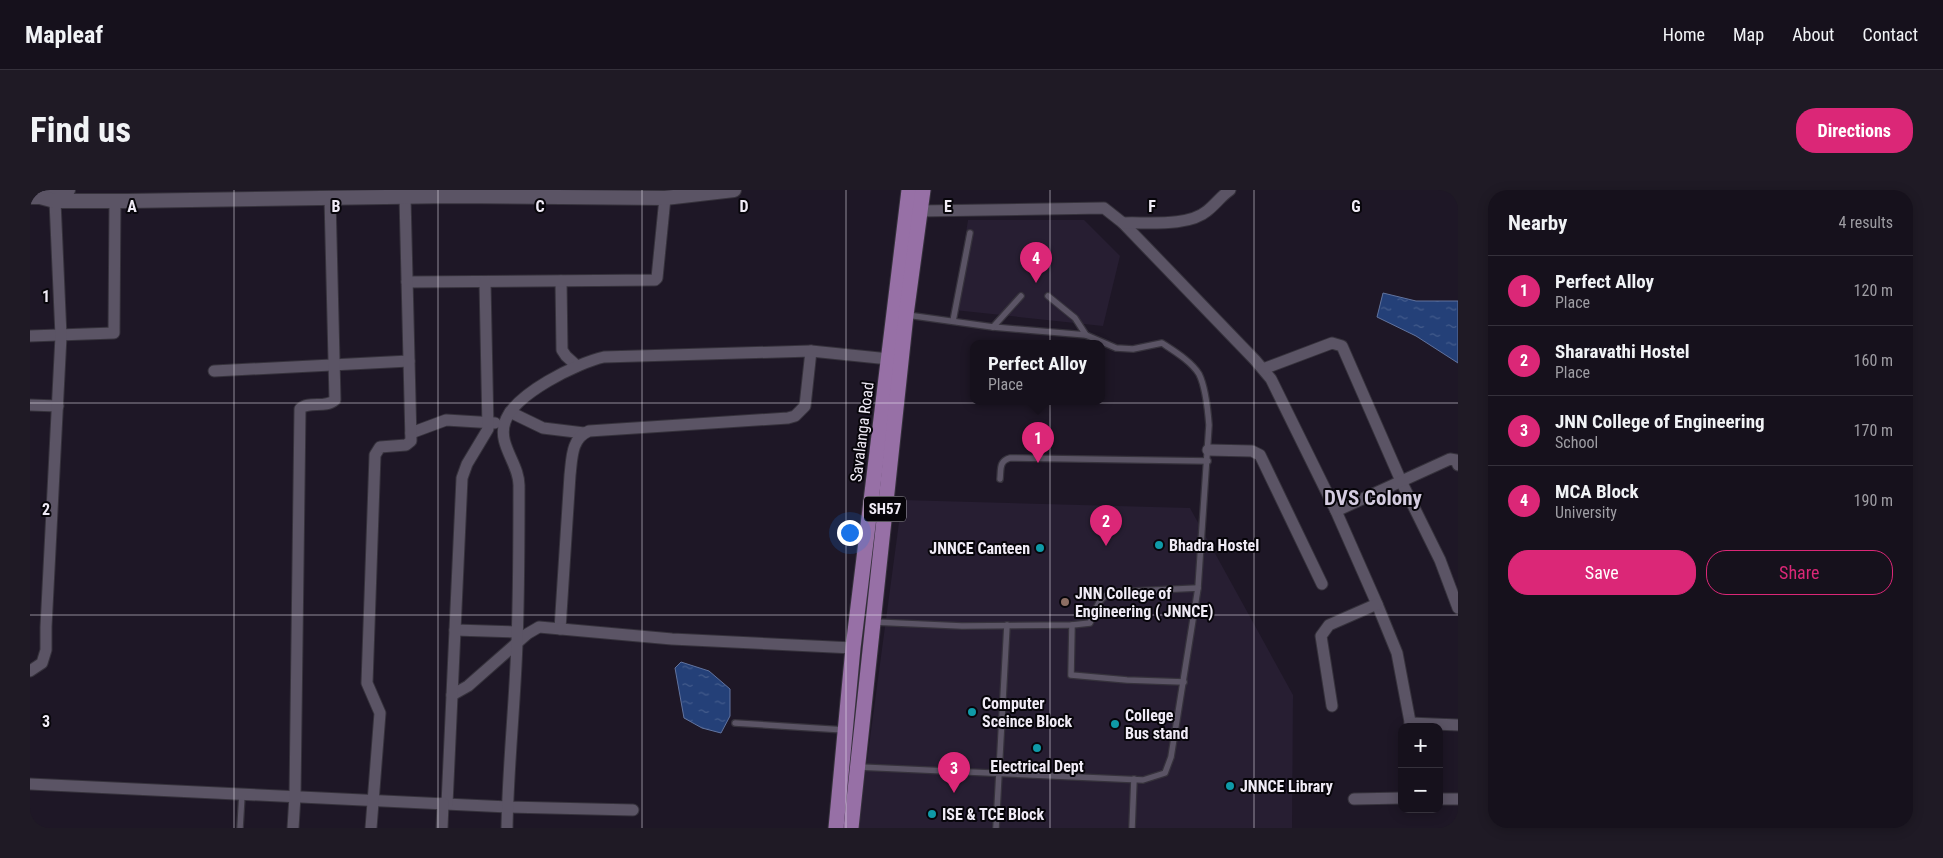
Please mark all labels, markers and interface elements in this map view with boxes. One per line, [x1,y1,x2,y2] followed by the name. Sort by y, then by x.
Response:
[25,21,103,49] text: Mapleaf
[1663,24,1705,45] text: Home
[1733,24,1764,45] text: Map
[1792,24,1834,45] text: About
[1862,24,1918,45] text: Contact
[1796,108,1913,153] button: Directions
[30,110,131,151] text: Find us
[127,197,137,216] text: A
[332,197,341,216] text: B
[535,197,545,216] text: C
[739,197,749,216] text: D
[944,197,952,216] text: E
[1148,197,1156,216] text: F
[1351,197,1361,216] text: G
[1508,211,1567,235] text: Nearby
[1838,213,1893,232] text: 4 results
[1020,242,1052,283] pin: 4
[1555,270,1654,293] text: Perfect Alloy
[1520,281,1528,300] text: 1
[1854,281,1893,300] text: 120 m
[42,287,50,306] text: 1
[1555,293,1590,312] text: Place
[970,340,1105,405] popup
[1555,340,1690,363] text: Sharavathi Hostel
[1520,351,1528,370] text: 2
[1854,351,1893,370] text: 160 m
[988,352,1087,375] text: Perfect Alloy
[1555,363,1590,382] text: Place
[988,375,1023,394] text: Place
[846,381,878,483] street label: Savalanga Road
[1555,410,1765,433] text: JNN College of Engineering
[1520,421,1528,440] text: 3
[1854,421,1893,440] text: 170 m
[1022,422,1054,463] pin: 1
[1555,433,1598,452] text: School
[1555,480,1639,503] text: MCA Block
[1324,486,1423,510] district label: DVS Colony
[1520,491,1528,510] text: 4
[1854,491,1893,510] text: 190 m
[864,496,906,522] road number: SH57
[42,500,50,519] text: 2
[1555,503,1617,522] text: University
[1090,505,1122,546] pin: 2
[837,520,863,546] your location
[1169,536,1259,555] place label: Bhadra Hostel
[929,539,1030,558] place label: JNNCE Canteen
[1153,539,1165,551] marker: Bhadra Hostel
[1034,542,1046,554] marker: JNNCE Canteen
[1508,550,1696,595] button: Save
[1706,550,1893,595] button: Share
[1075,584,1213,621] place label: JNN College of Engineering ( JNNCE)
[1059,596,1071,608] marker: JNN College of Engineering ( JNNCE)
[982,694,1073,731] place label: Computer Sceince Block
[966,706,978,718] marker: Computer Sceince Block
[1125,706,1188,743] place label: College Bus stand
[42,712,50,731] text: 3
[1109,718,1121,730] marker: College Bus stand
[1398,723,1443,813] map controls
[1398,723,1443,768] button: +
[1031,742,1043,754] marker: Electrical Dept
[938,752,970,793] pin: 3
[990,757,1084,776] place label: Electrical Dept
[1398,768,1443,813] button: −
[1240,777,1333,796] place label: JNNCE Library
[1224,780,1236,792] marker: JNNCE Library
[942,805,1044,824] place label: ISE & TCE Block
[926,808,938,820] marker: ISE & TCE Block

